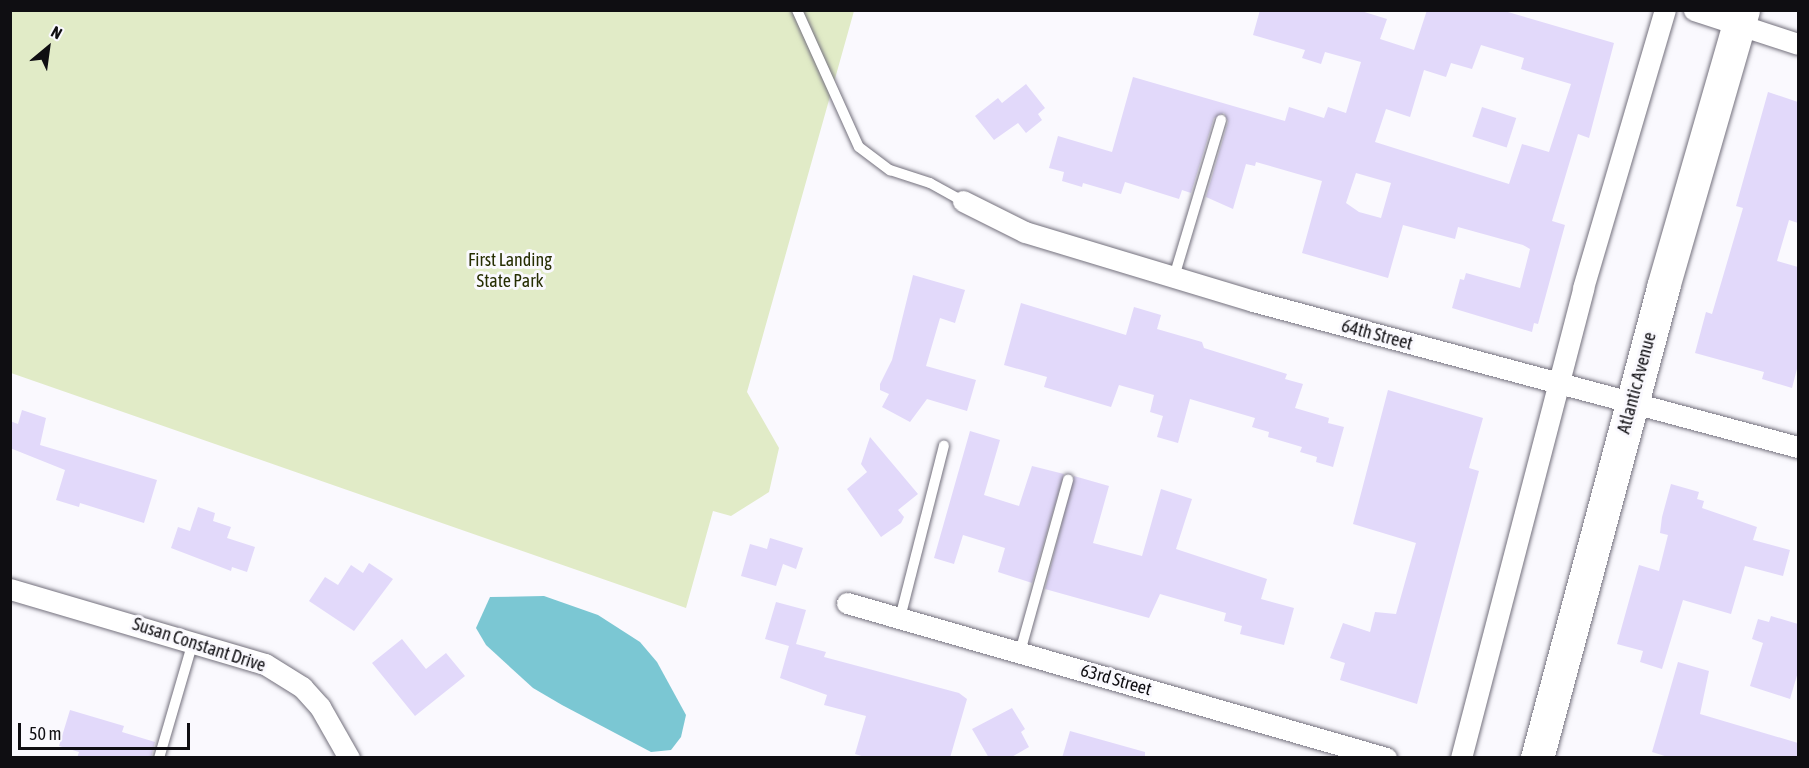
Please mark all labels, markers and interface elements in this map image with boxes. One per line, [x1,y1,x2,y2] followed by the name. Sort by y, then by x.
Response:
[18,18,78,78] north arrow
[48,22,65,42] text: N
[468,250,552,292] park label: First Landing State Park
[1339,315,1415,355] street label: 64th Street
[1613,330,1661,436] street label: Atlantic Avenue
[130,613,268,677] street label: Susan Constant Drive
[1078,660,1154,700] street label: 63rd Street
[21,711,194,749] scale bar
[29,723,61,744] text: 50 m

